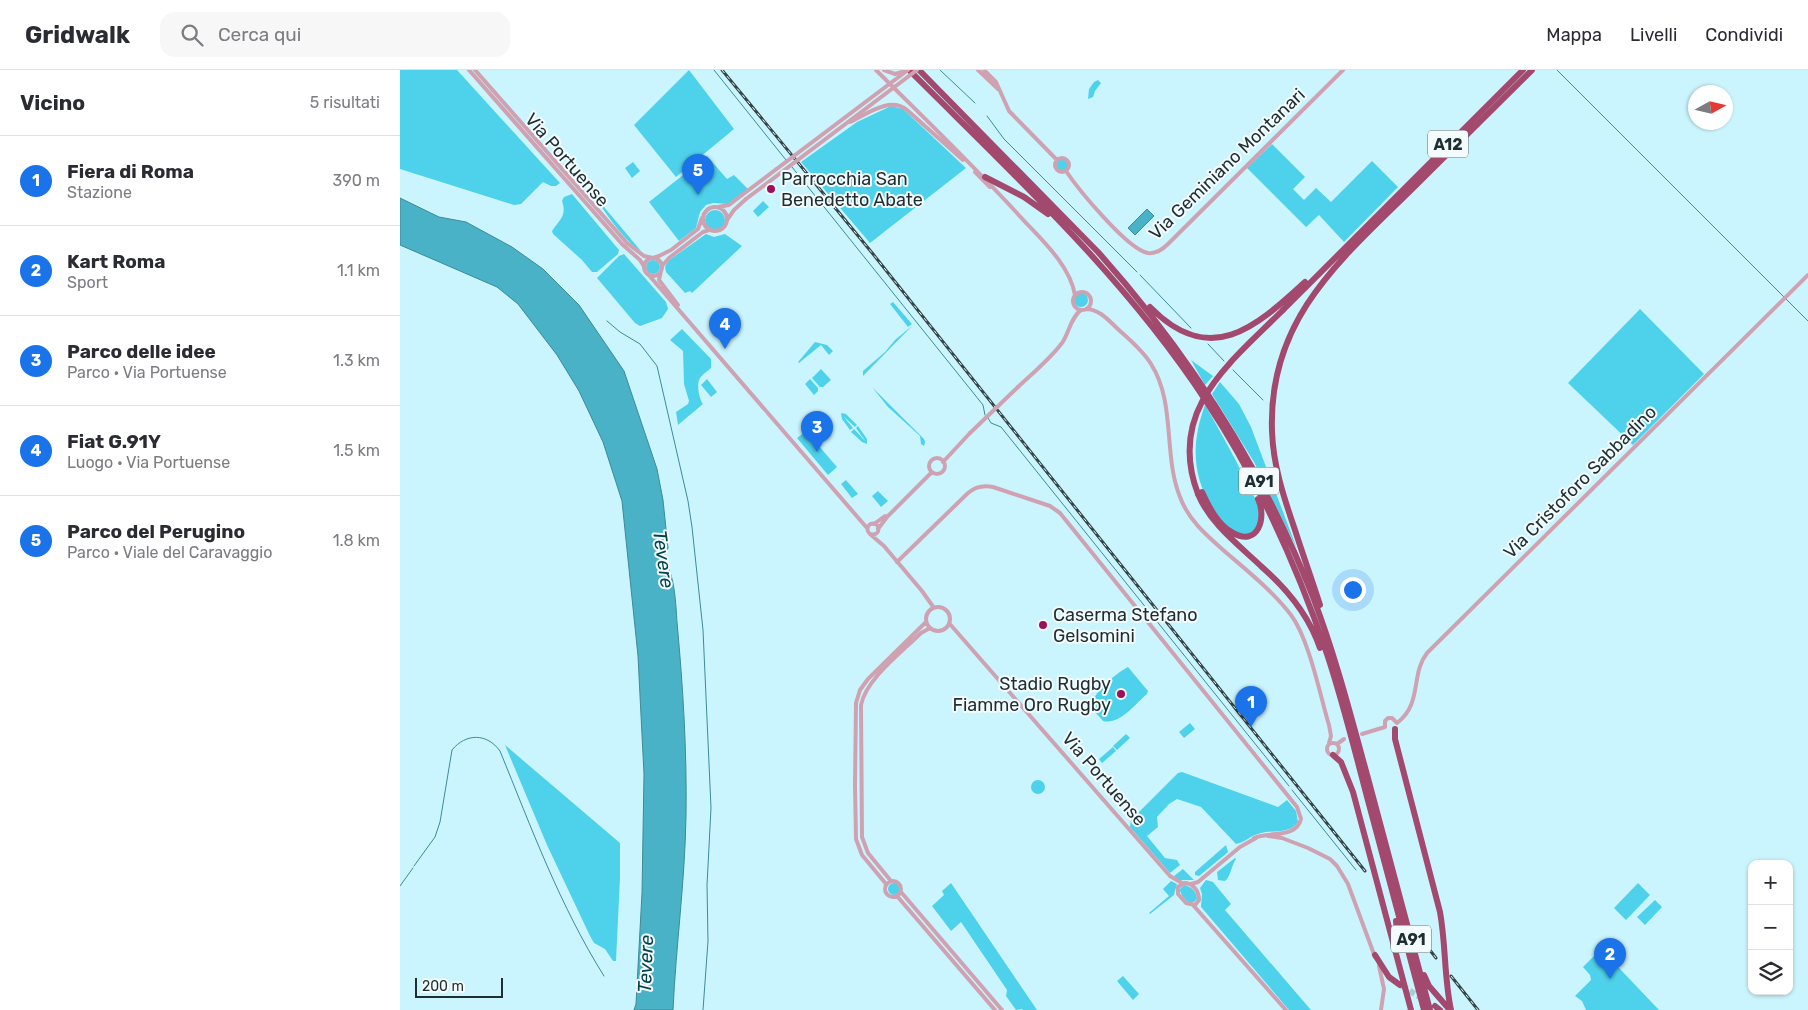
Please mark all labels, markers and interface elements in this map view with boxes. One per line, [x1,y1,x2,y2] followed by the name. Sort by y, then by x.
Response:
[160,12,510,57] search box
[25,21,130,49] text: Gridwalk
[178,21,206,49] icon: search
[218,23,301,46] text: Cerca qui
[1546,24,1602,46] text: Mappa
[1630,24,1677,46] text: Livelli
[1705,24,1783,46] text: Condividi
[1144,84,1310,244] street label: Via Geminiano Montanari
[1688,85,1733,130] north arrow
[20,90,85,115] text: Vicino
[310,93,380,112] text: 5 risultati
[520,109,614,211] street label: Via Portuense
[1428,131,1468,158] road number: A12
[682,154,714,195] pin: 5
[67,160,194,183] text: Fiera di Roma
[781,168,923,211] place label: Parrocchia San Benedetto Abate
[32,171,40,190] text: 1
[333,171,380,190] text: 390 m
[67,183,132,202] text: Stazione
[765,183,777,195] marker: Parrocchia San Benedetto Abate
[67,250,165,273] text: Kart Roma
[31,261,41,280] text: 2
[337,261,380,280] text: 1.1 km
[67,273,108,292] text: Sport
[709,308,741,349] pin: 4
[67,340,216,363] text: Parco delle idee
[31,351,41,370] text: 3
[333,351,380,370] text: 1.3 km
[67,363,227,382] text: Parco · Via Portuense
[1499,401,1661,563] street label: Via Cristoforo Sabbadino
[801,411,833,452] pin: 3
[67,430,161,453] text: Fiat G.91Y
[31,441,41,460] text: 4
[333,441,380,460] text: 1.5 km
[67,453,230,472] text: Luogo · Via Portuense
[1239,468,1279,494] road number: A91
[67,520,245,543] text: Parco del Perugino
[648,529,679,590] water label: Tevere
[31,531,41,550] text: 5
[333,531,380,550] text: 1.8 km
[67,543,272,562] text: Parco · Viale del Caravaggio
[1340,577,1366,603] your location
[1053,604,1198,647] place label: Caserma Stefano Gelsomini
[1037,619,1049,631] marker: Caserma Stefano Gelsomini
[952,673,1111,716] place label: Stadio Rugby Fiamme Oro Rugby
[1235,686,1267,727] pin: 1
[1115,688,1127,700] marker: Stadio Rugby Fiamme Oro Rugby
[1057,728,1151,830] street label: Via Portuense
[1748,860,1793,995] map controls
[1748,860,1793,905] button: +
[1748,905,1793,950] button: −
[1391,926,1431,952] road number: A91
[633,934,658,993] water label: Tevere
[1594,938,1626,979] pin: 2
[1748,950,1793,995] button: layers
[415,975,502,998] scale bar
[422,978,464,995] text: 200 m

